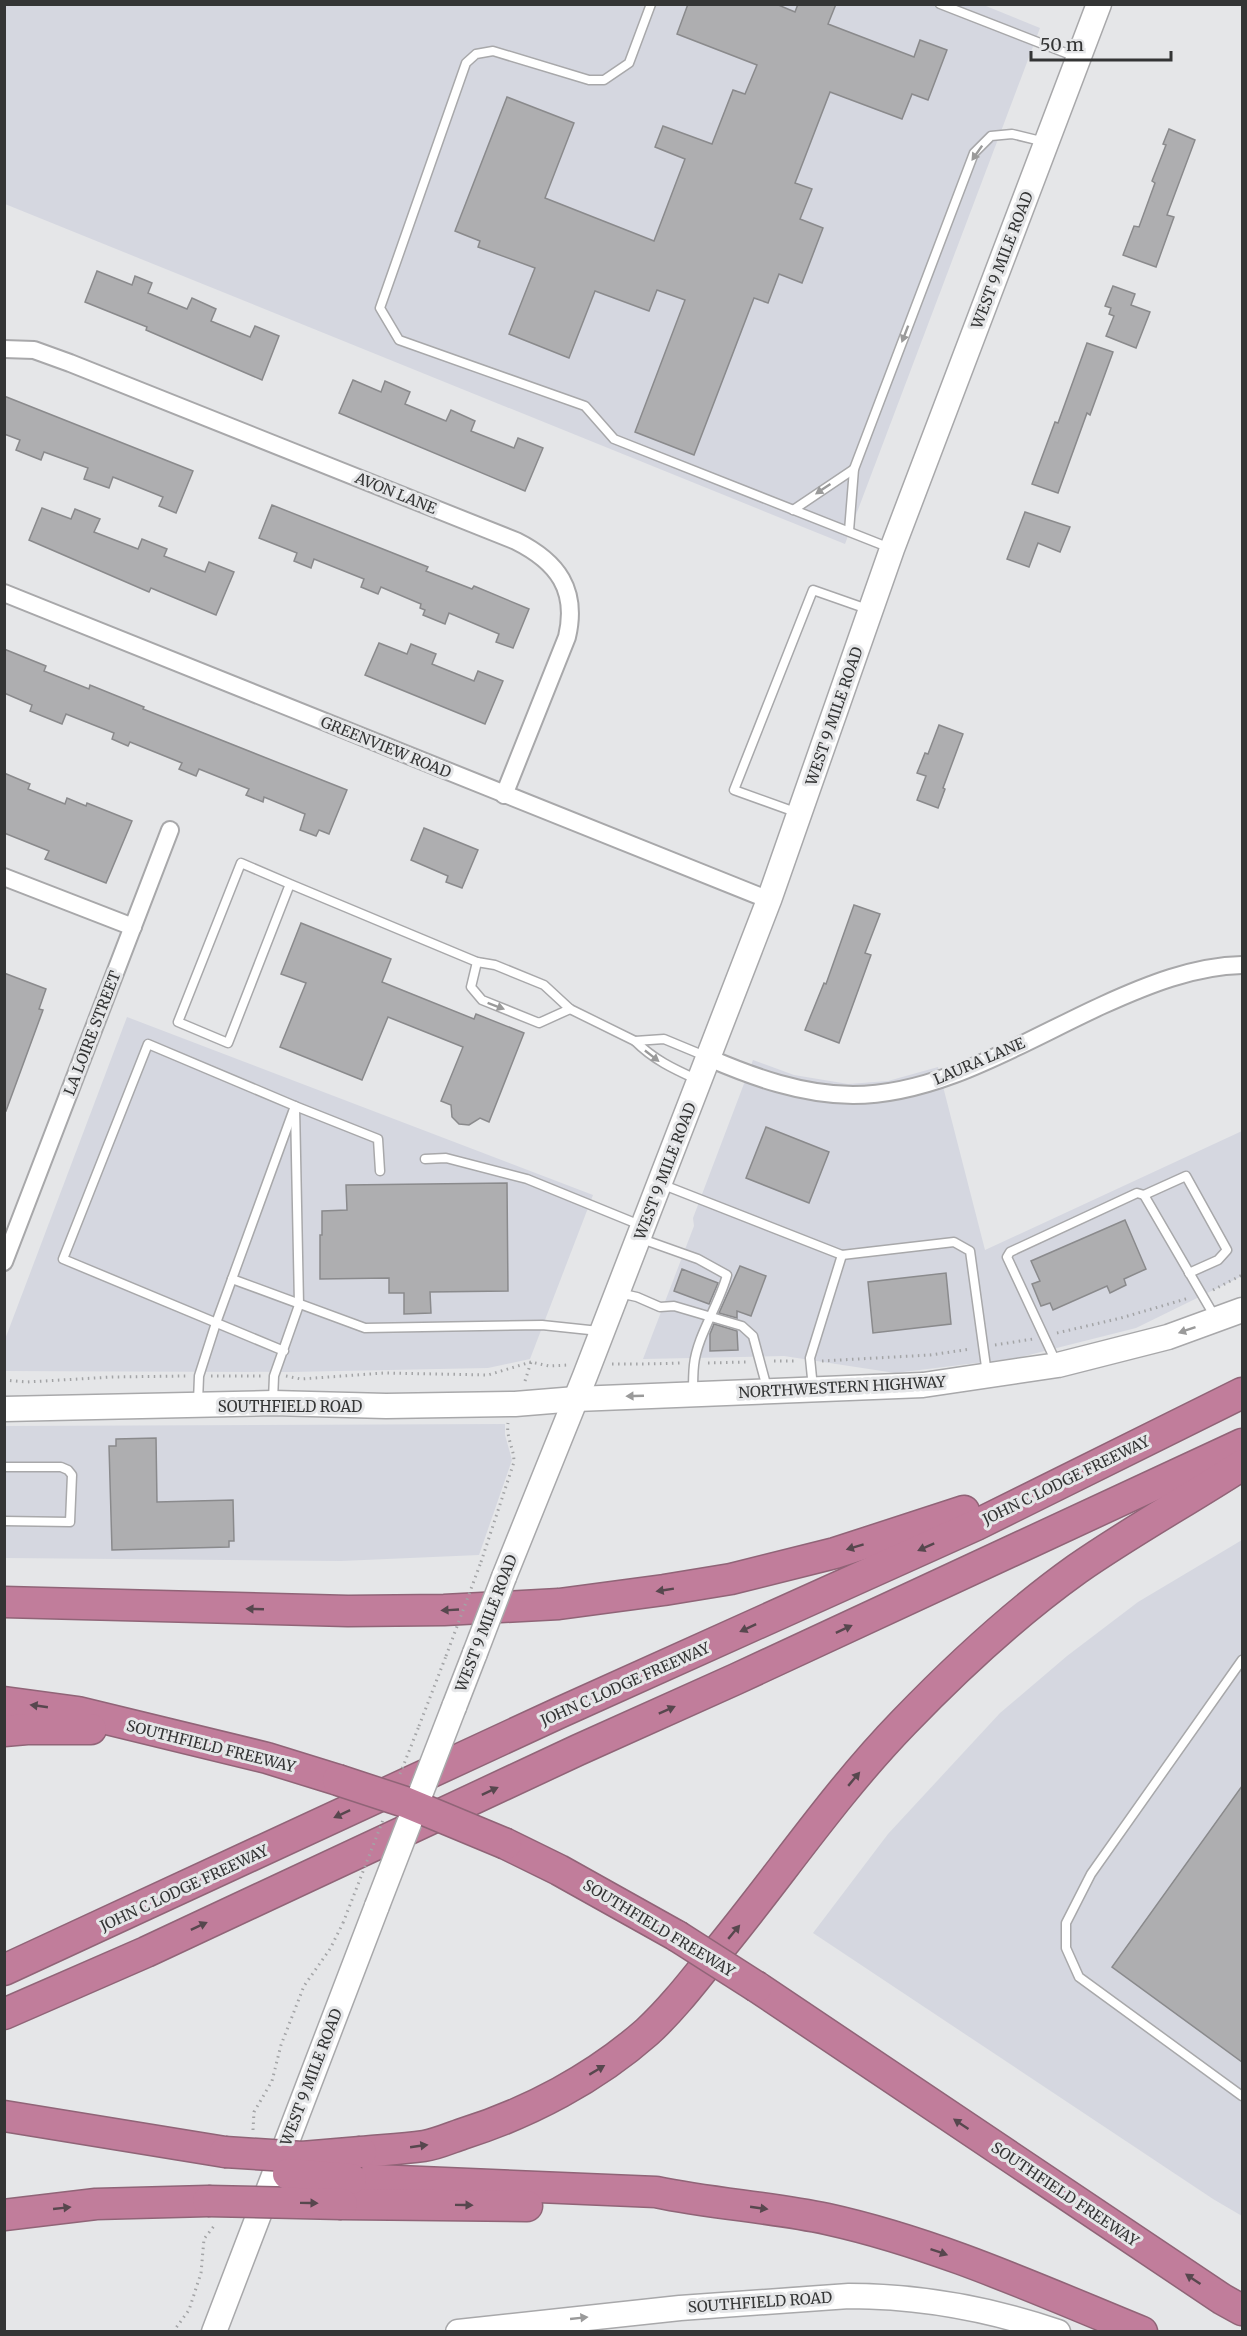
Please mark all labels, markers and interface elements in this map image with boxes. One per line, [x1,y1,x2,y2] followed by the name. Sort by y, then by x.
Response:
[1031,24,1170,62] scale bar
[1040,33,1084,56] text: 50 m
[971,145,983,161] one-way arrow
[967,189,1037,332] street label: WEST 9 MILE ROAD
[900,325,909,343] one-way arrow
[352,468,440,518] street label: AVON LANE
[816,483,832,495] one-way arrow
[801,644,867,789] street label: WEST 9 MILE ROAD
[318,712,454,782] street label: GREENVIEW ROAD
[60,968,125,1098] street label: LA LOIRE STREET
[488,1001,506,1011] one-way arrow
[931,1033,1028,1089] street label: LAURA LANE
[644,1050,660,1062] one-way arrow
[630,1100,700,1243] street label: WEST 9 MILE ROAD
[1178,1326,1196,1336] one-way arrow
[738,1372,946,1402] street label: NORTHWESTERN HIGHWAY
[625,1392,644,1401] one-way arrow
[218,1397,362,1416] street label: SOUTHFIELD ROAD
[978,1431,1153,1529] street label: JOHN C LODGE FREEWAY
[846,1542,864,1552] one-way arrow
[916,1542,934,1552] one-way arrow
[451,1552,521,1695] street label: WEST 9 MILE ROAD
[655,1586,674,1595] one-way arrow
[245,1604,264,1613] one-way arrow
[440,1605,459,1614] one-way arrow
[740,1624,757,1633] one-way arrow
[836,1624,853,1633] one-way arrow
[536,1638,713,1730] street label: JOHN C LODGE FREEWAY
[30,1702,49,1711] one-way arrow
[659,1705,677,1715] one-way arrow
[124,1716,298,1776] street label: SOUTHFIELD FREEWAY
[847,1772,860,1787] one-way arrow
[481,1786,498,1795] one-way arrow
[333,1810,350,1819] one-way arrow
[96,1840,272,1936] street label: JOHN C LODGE FREEWAY
[580,1875,739,1981] street label: SOUTHFIELD FREEWAY
[190,1922,207,1931] one-way arrow
[727,1925,740,1940] one-way arrow
[276,2006,346,2149] street label: WEST 9 MILE ROAD
[589,2064,605,2075] one-way arrow
[953,2119,969,2130] one-way arrow
[988,2138,1143,2251] street label: SOUTHFIELD FREEWAY
[410,2141,429,2151] one-way arrow
[299,2198,318,2208] one-way arrow
[454,2201,473,2210] one-way arrow
[53,2203,72,2213] one-way arrow
[749,2204,768,2213] one-way arrow
[930,2247,948,2257] one-way arrow
[1185,2274,1201,2285] one-way arrow
[687,2287,833,2317] street label: SOUTHFIELD ROAD
[570,2313,589,2323] one-way arrow

